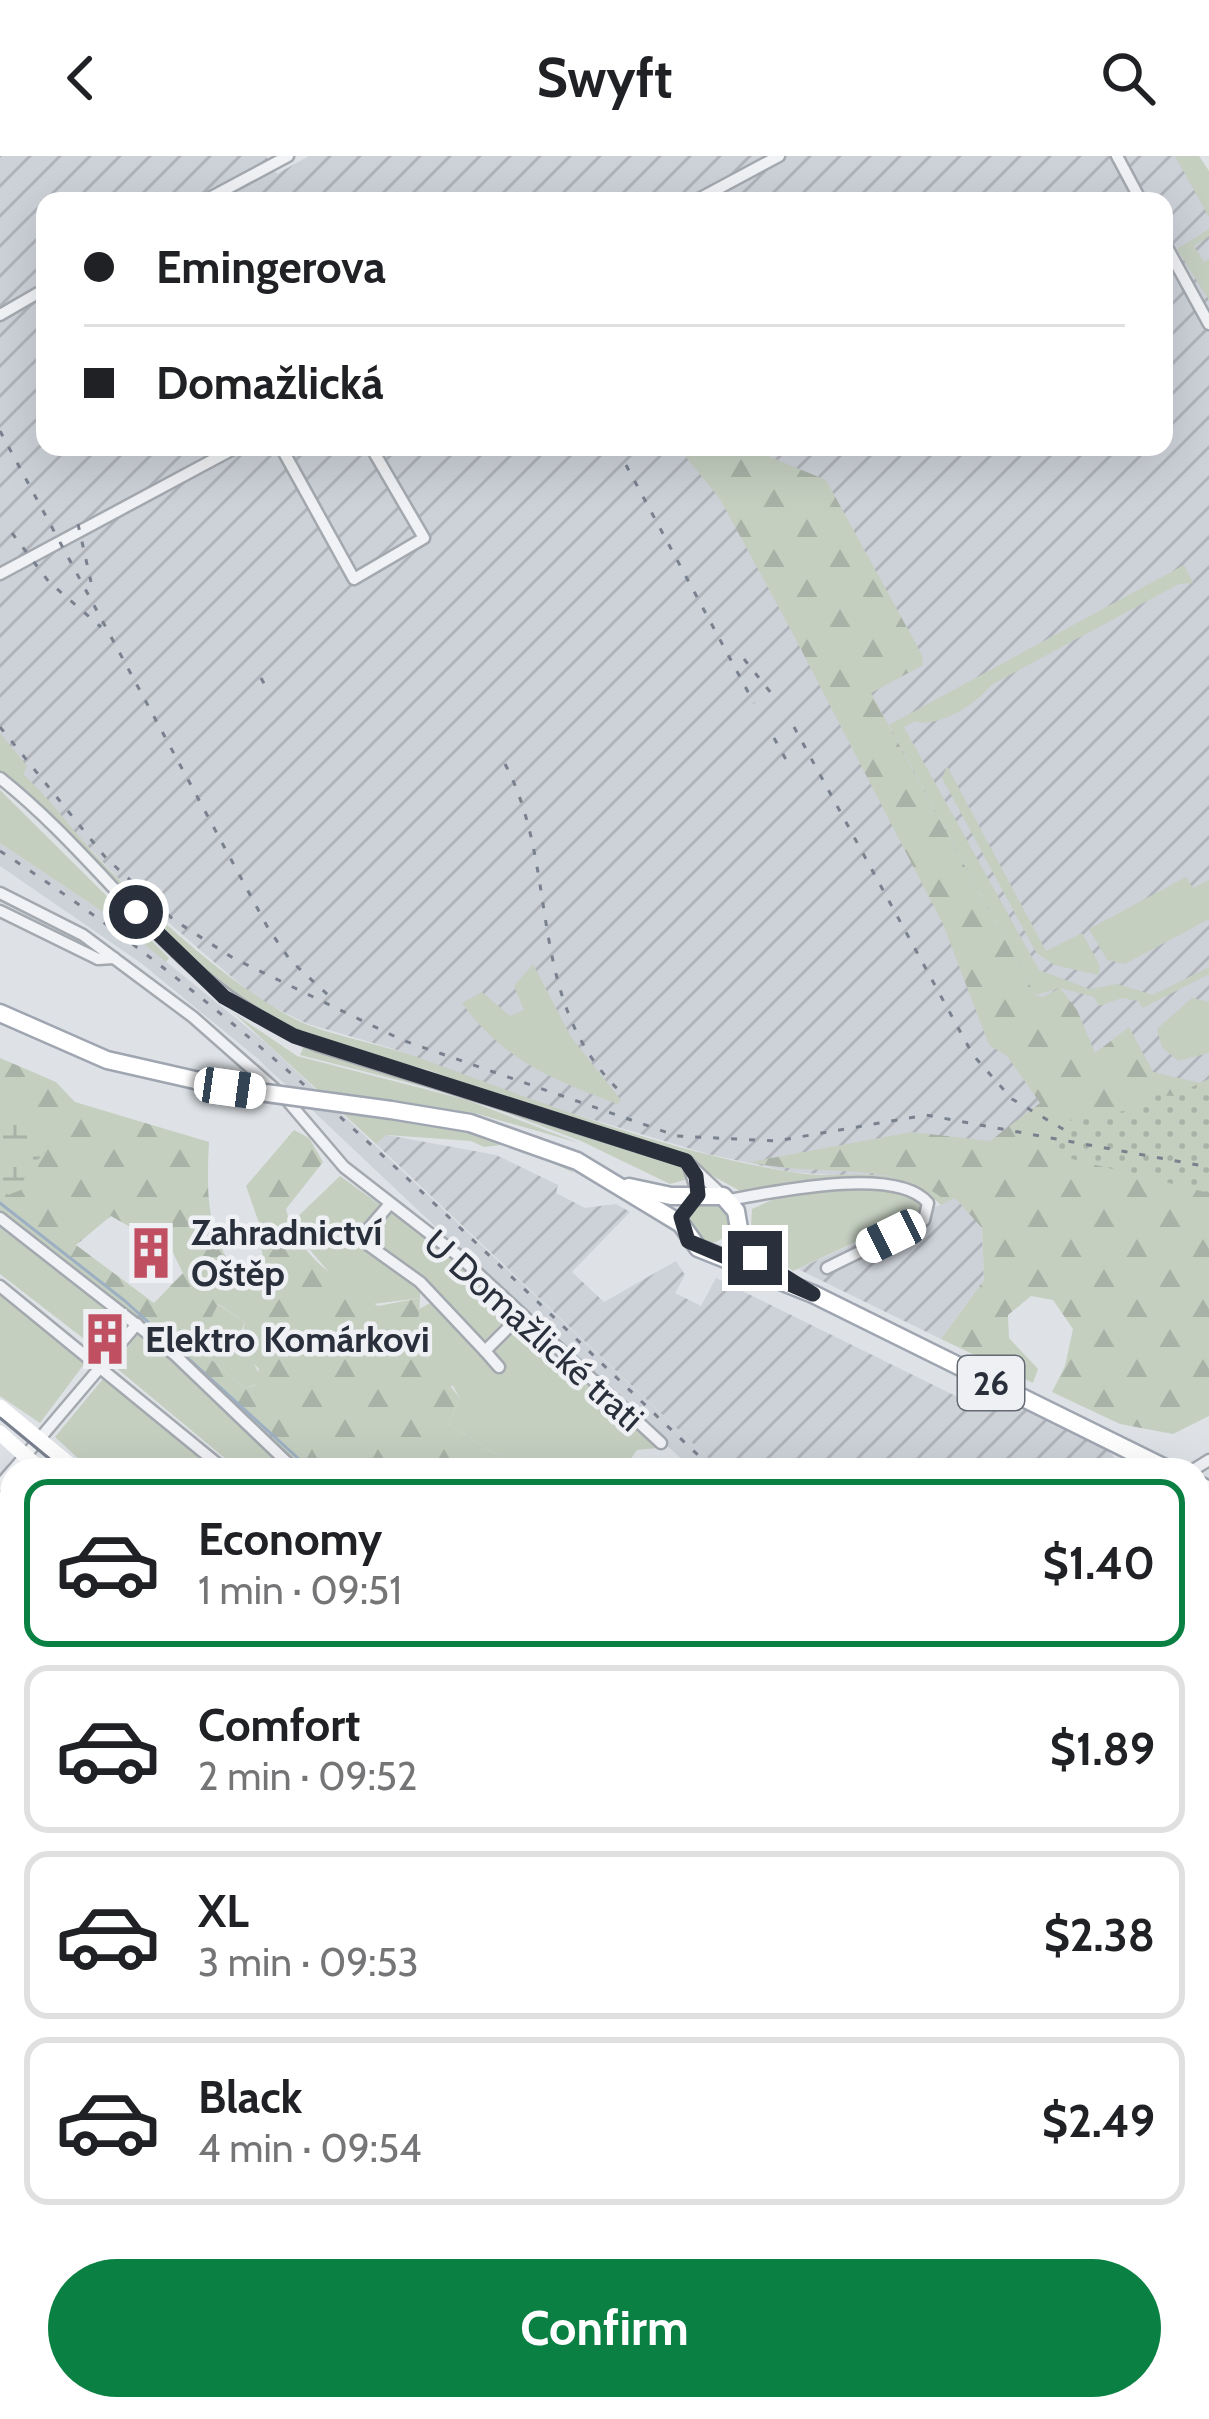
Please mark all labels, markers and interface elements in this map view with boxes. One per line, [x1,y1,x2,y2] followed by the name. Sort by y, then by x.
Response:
[48,45,114,111] icon: back
[537,45,672,111] text: Swyft
[1095,45,1161,111] icon: search
[156,240,386,294] text: Emingerova
[156,356,384,410] text: Domažlická
[109,885,163,939] route start
[192,1065,268,1111] car
[851,1204,931,1268] car
[191,1210,382,1295] place label: Zahradnictví Oštěp
[415,1220,653,1440] street label: U Domažlické trati
[122,1224,180,1282] building icon: Zahradnictví Oštěp
[728,1231,782,1285] route end
[76,1310,134,1368] building icon: Elektro Komárkovi
[145,1317,430,1361] place label: Elektro Komárkovi
[958,1356,1024,1410] road number: 26
[54,1509,162,1617] icon: car
[198,1512,382,1566] text: Economy
[1043,1536,1155,1590] text: $1.40
[198,1566,402,1614] text: 1 min · 09:51
[54,1695,162,1803] icon: car
[198,1698,361,1752] text: Comfort
[1050,1722,1155,1776] text: $1.89
[198,1752,417,1800] text: 2 min · 09:52
[54,1881,162,1989] icon: car
[198,1884,249,1938] text: XL
[1044,1908,1155,1962] text: $2.38
[198,1938,419,1986] text: 3 min · 09:53
[54,2067,162,2175] icon: car
[198,2070,302,2124] text: Black
[1042,2094,1155,2148] text: $2.49
[198,2124,422,2172] text: 4 min · 09:54
[48,2259,1161,2397] button: Confirm

